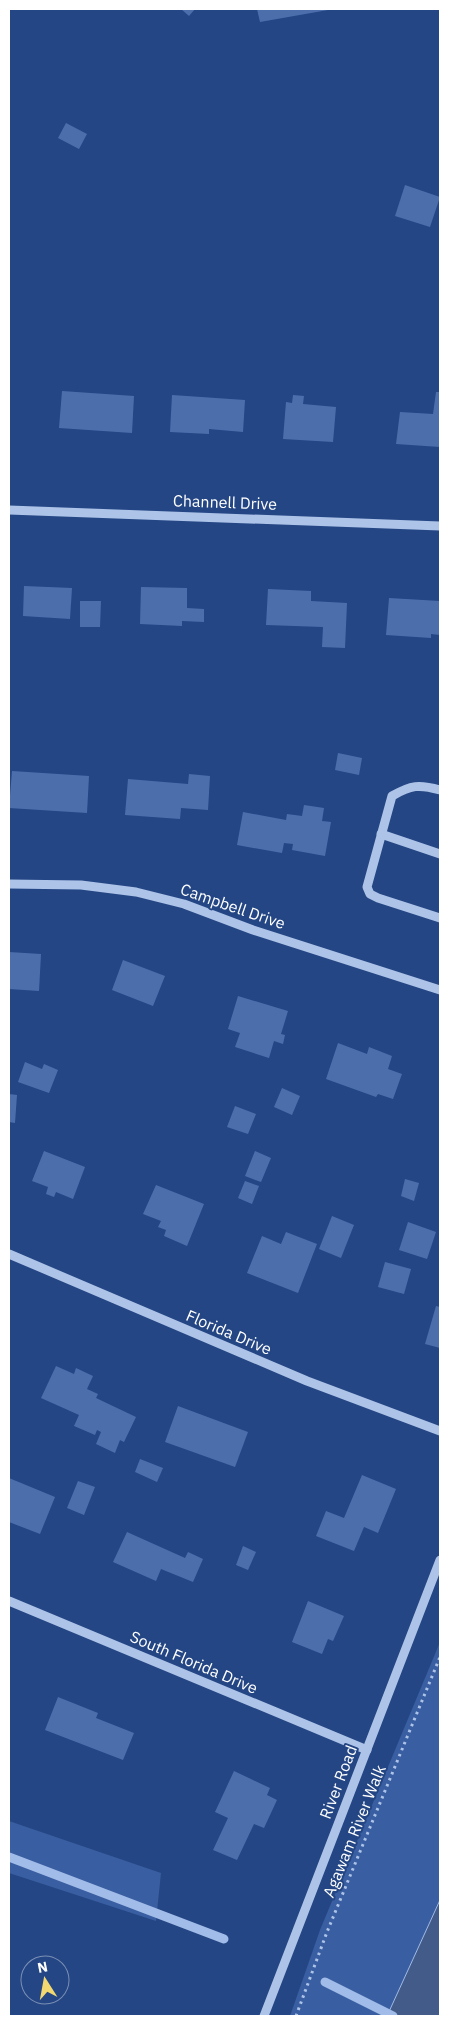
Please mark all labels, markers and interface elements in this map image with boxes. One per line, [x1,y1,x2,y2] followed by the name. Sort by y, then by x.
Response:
[173,490,278,514] street label: Channell Drive
[178,879,288,933] street label: Campbell Drive
[183,1305,275,1359] street label: Florida Drive
[127,1626,261,1698] street label: South Florida Drive
[315,1742,361,1822] street label: River Road
[318,1761,390,1900] street label: Agawam River Walk
[20,1955,70,2005] north arrow
[36,1957,49,1977] text: N

